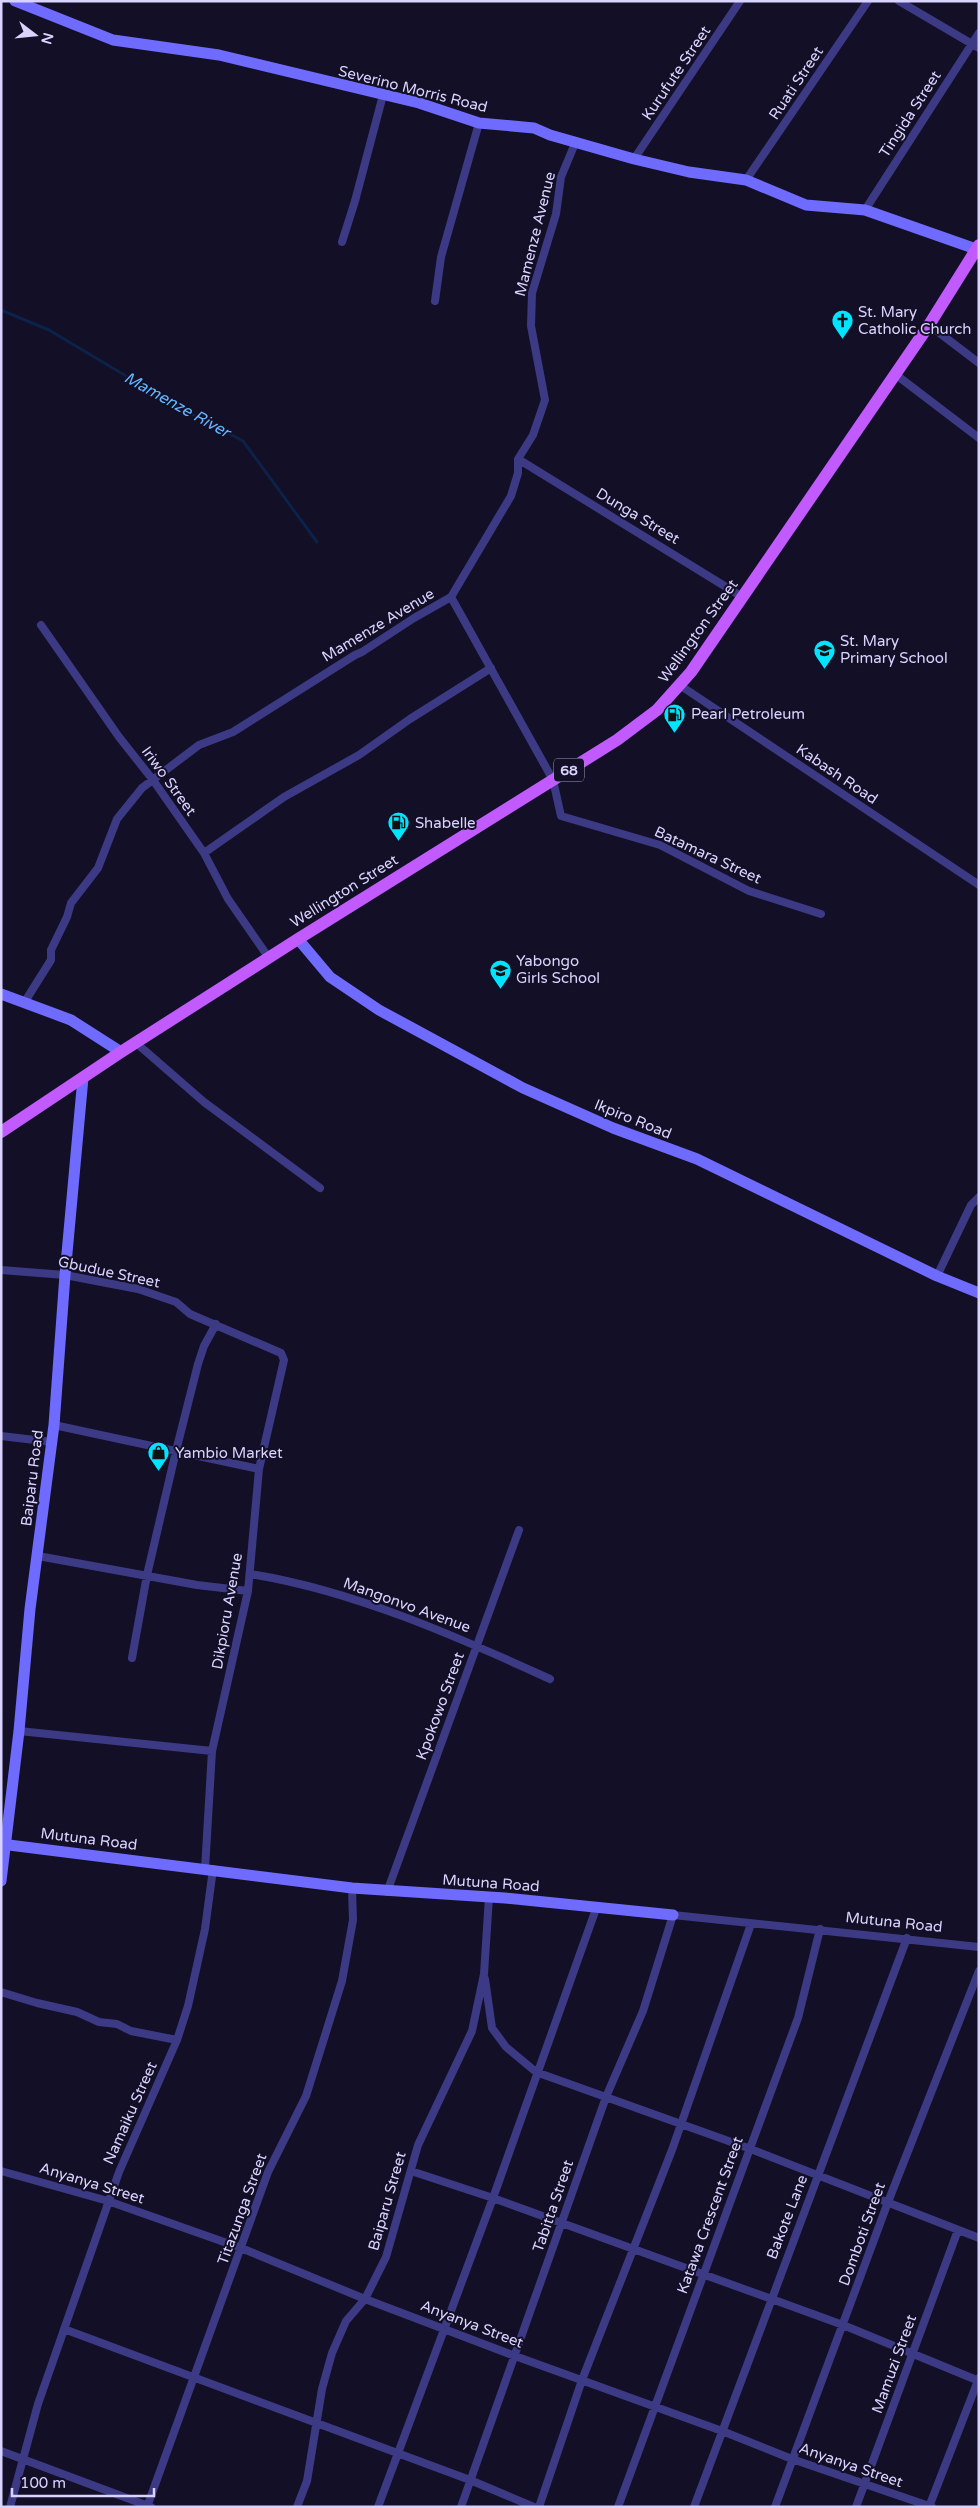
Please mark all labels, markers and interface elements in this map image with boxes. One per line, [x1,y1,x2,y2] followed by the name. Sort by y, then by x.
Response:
[10,10,60,60] north arrow
[638,22,714,124] street label: Kurufute Street
[37,31,57,46] text: N
[765,43,827,123] street label: Ruati Street
[337,62,489,116] street label: Severino Morris Road
[875,67,945,161] street label: Tingida Street
[511,170,559,298] street label: Mamenze Avenue
[858,303,971,338] place label: St. Mary Catholic Church
[830,309,854,340] church icon: St. Mary Catholic Church
[121,368,235,443] water label: Mamenze River
[593,484,683,548] street label: Dunga Street
[654,576,742,686] street label: Wellington Street
[319,584,437,666] street label: Mamenze Avenue
[840,632,948,667] place label: St. Mary Primary School
[812,638,836,669] school or university icon: St. Mary Primary School
[663,702,687,733] fuel station icon: Pearl Petroleum
[691,705,805,723] place label: Pearl Petroleum
[793,740,881,808] street label: Kabash Road
[138,743,200,819] street label: Iriwo Street
[554,758,584,782] road number: 68
[387,811,411,842] fuel station icon: Shabelle
[415,814,476,832] place label: Shabelle
[652,822,765,888] street label: Batamara Street
[287,851,401,931] street label: Wellington Street
[516,952,600,987] place label: Yabongo Girls School
[488,958,512,989] school or university icon: Yabongo Girls School
[592,1095,674,1143] street label: Ikpiro Road
[56,1252,162,1292] street label: Gbudue Street
[17,1429,47,1527] street label: Baiparu Road
[147,1441,171,1472] shop icon: Yambio Market
[175,1444,283,1462] place label: Yambio Market
[208,1551,246,1671] street label: Dikpioru Avenue
[341,1574,473,1636] street label: Mangonvo Avenue
[412,1649,468,1762] street label: Kpokowo Street
[40,1824,138,1854] street label: Mutuna Road
[442,1871,540,1895] street label: Mutuna Road
[845,1908,943,1936] street label: Mutuna Road
[99,2059,161,2167] street label: Namaiku Street
[673,2134,747,2296] street label: Katawa Crescent Street
[364,2149,410,2253] street label: Baiparu Street
[213,2151,271,2267] street label: Titazunga Street
[529,2157,577,2254] street label: Tabitta Street
[37,2159,147,2208] street label: Anyanya Street
[763,2172,811,2262] street label: Bakote Lane
[835,2180,889,2288] street label: Domboti Street
[418,2296,526,2352] street label: Anyanya Street
[868,2312,920,2416] street label: Mamuzi Street
[797,2439,906,2491] street label: Anyanya Street
[12,2466,155,2498] scale bar
[20,2474,66,2492] text: 100 m

